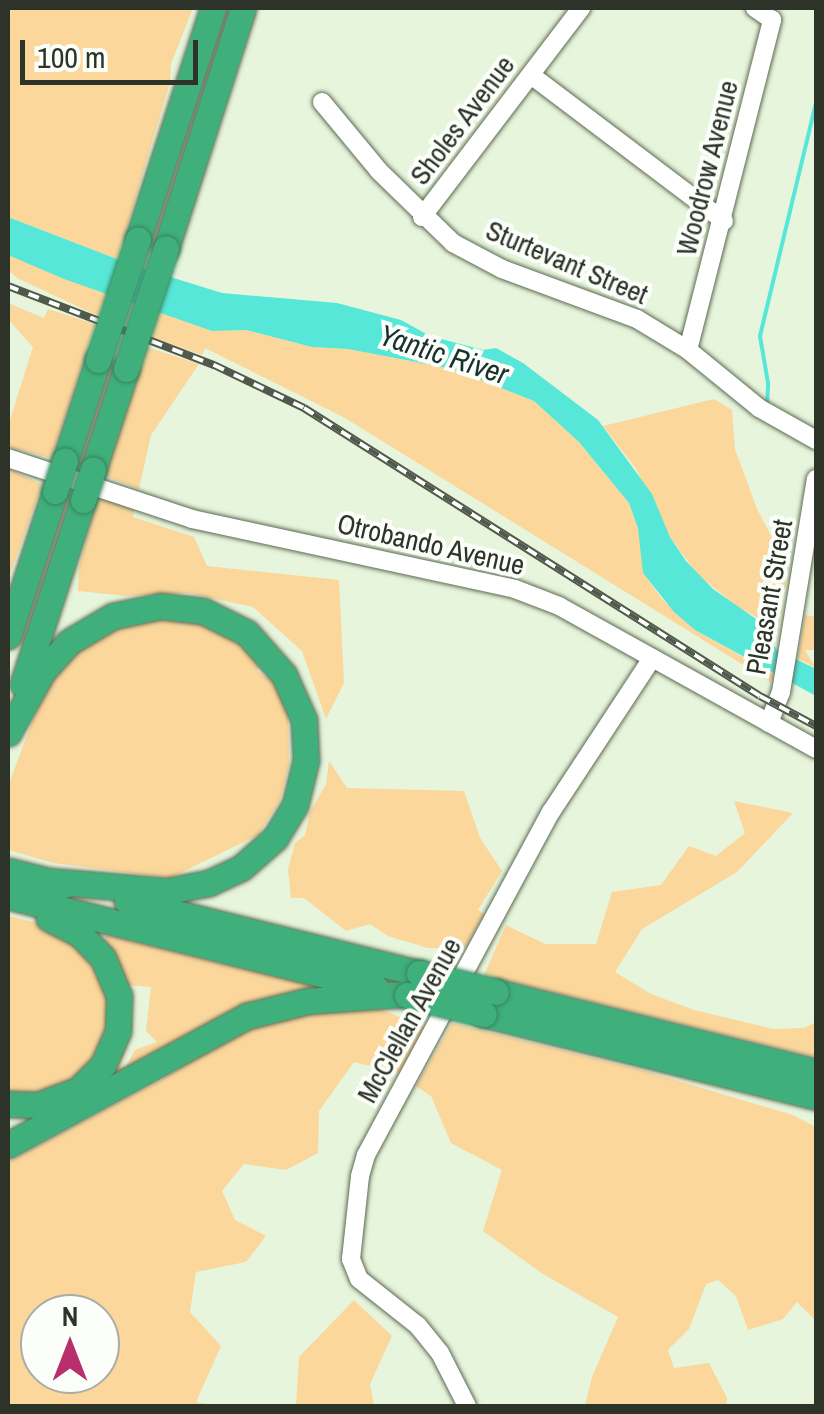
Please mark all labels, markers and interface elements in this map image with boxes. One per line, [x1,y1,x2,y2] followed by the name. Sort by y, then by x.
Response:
[25,20,202,82] scale bar
[37,37,105,77] text: 100 m
[402,48,522,192] street label: Sholes Avenue
[669,76,745,260] street label: Woodrow Avenue
[481,213,653,311] street label: Sturtevant Street
[375,316,513,392] water label: Yantic River
[334,506,528,582] street label: Otrobando Avenue
[739,517,799,677] street label: Pleasant Street
[350,931,468,1109] street label: McClellan Avenue
[20,1294,120,1394] north arrow
[62,1297,78,1335] text: N

